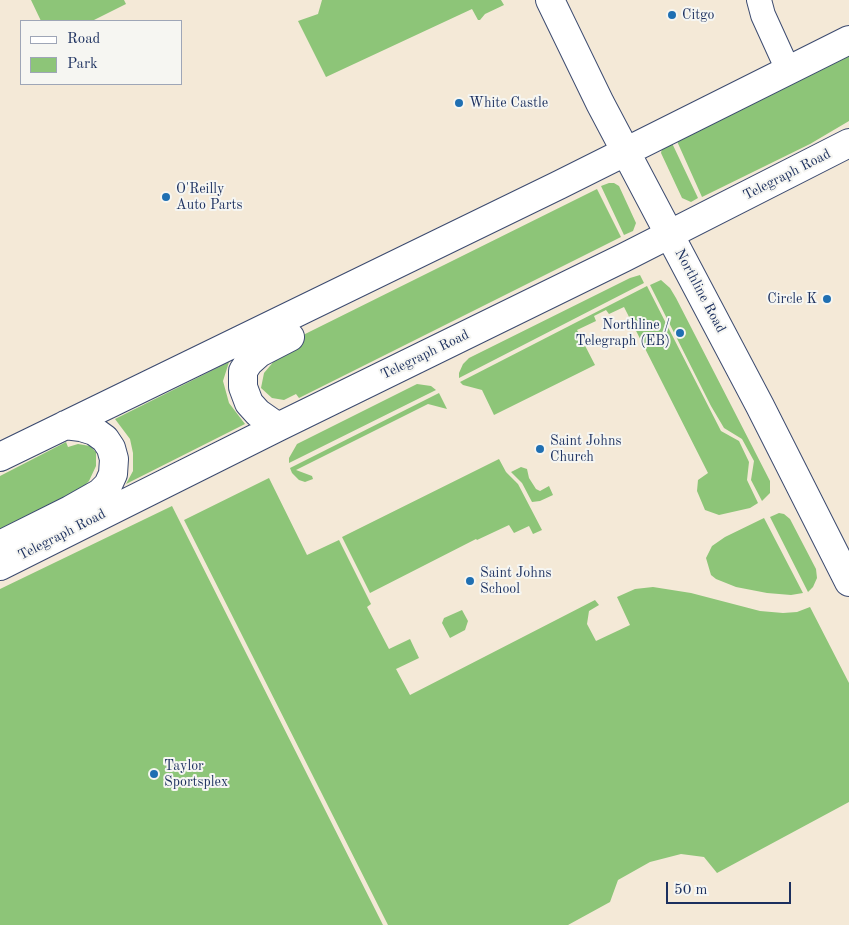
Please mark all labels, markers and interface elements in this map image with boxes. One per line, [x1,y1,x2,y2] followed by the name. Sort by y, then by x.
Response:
[682,7,715,23] place label: Citgo
[666,9,678,21] marker: Citgo
[20,20,182,85] legend
[67,32,100,47] text: Road
[67,57,98,72] text: Park
[469,95,548,111] place label: White Castle
[453,97,465,109] marker: White Castle
[740,146,834,204] street label: Telegraph Road
[176,181,242,213] place label: O'Reilly Auto Parts
[160,191,172,203] marker: O'Reilly Auto Parts
[671,246,729,336] street label: Northline Road
[767,291,817,307] place label: Circle K
[821,293,833,305] marker: Circle K
[576,317,670,350] place label: Northline / Telegraph (EB)
[378,326,472,384] street label: Telegraph Road
[674,327,686,339] marker: Northline / Telegraph (EB)
[550,433,622,466] place label: Saint Johns Church
[534,443,546,455] marker: Saint Johns Church
[15,506,109,564] street label: Telegraph Road
[480,565,552,598] place label: Saint Johns School
[464,575,476,587] marker: Saint Johns School
[164,758,228,790] place label: Taylor Sportsplex
[148,768,160,780] marker: Taylor Sportsplex
[669,872,794,904] scale bar
[674,883,708,898] text: 50 m

